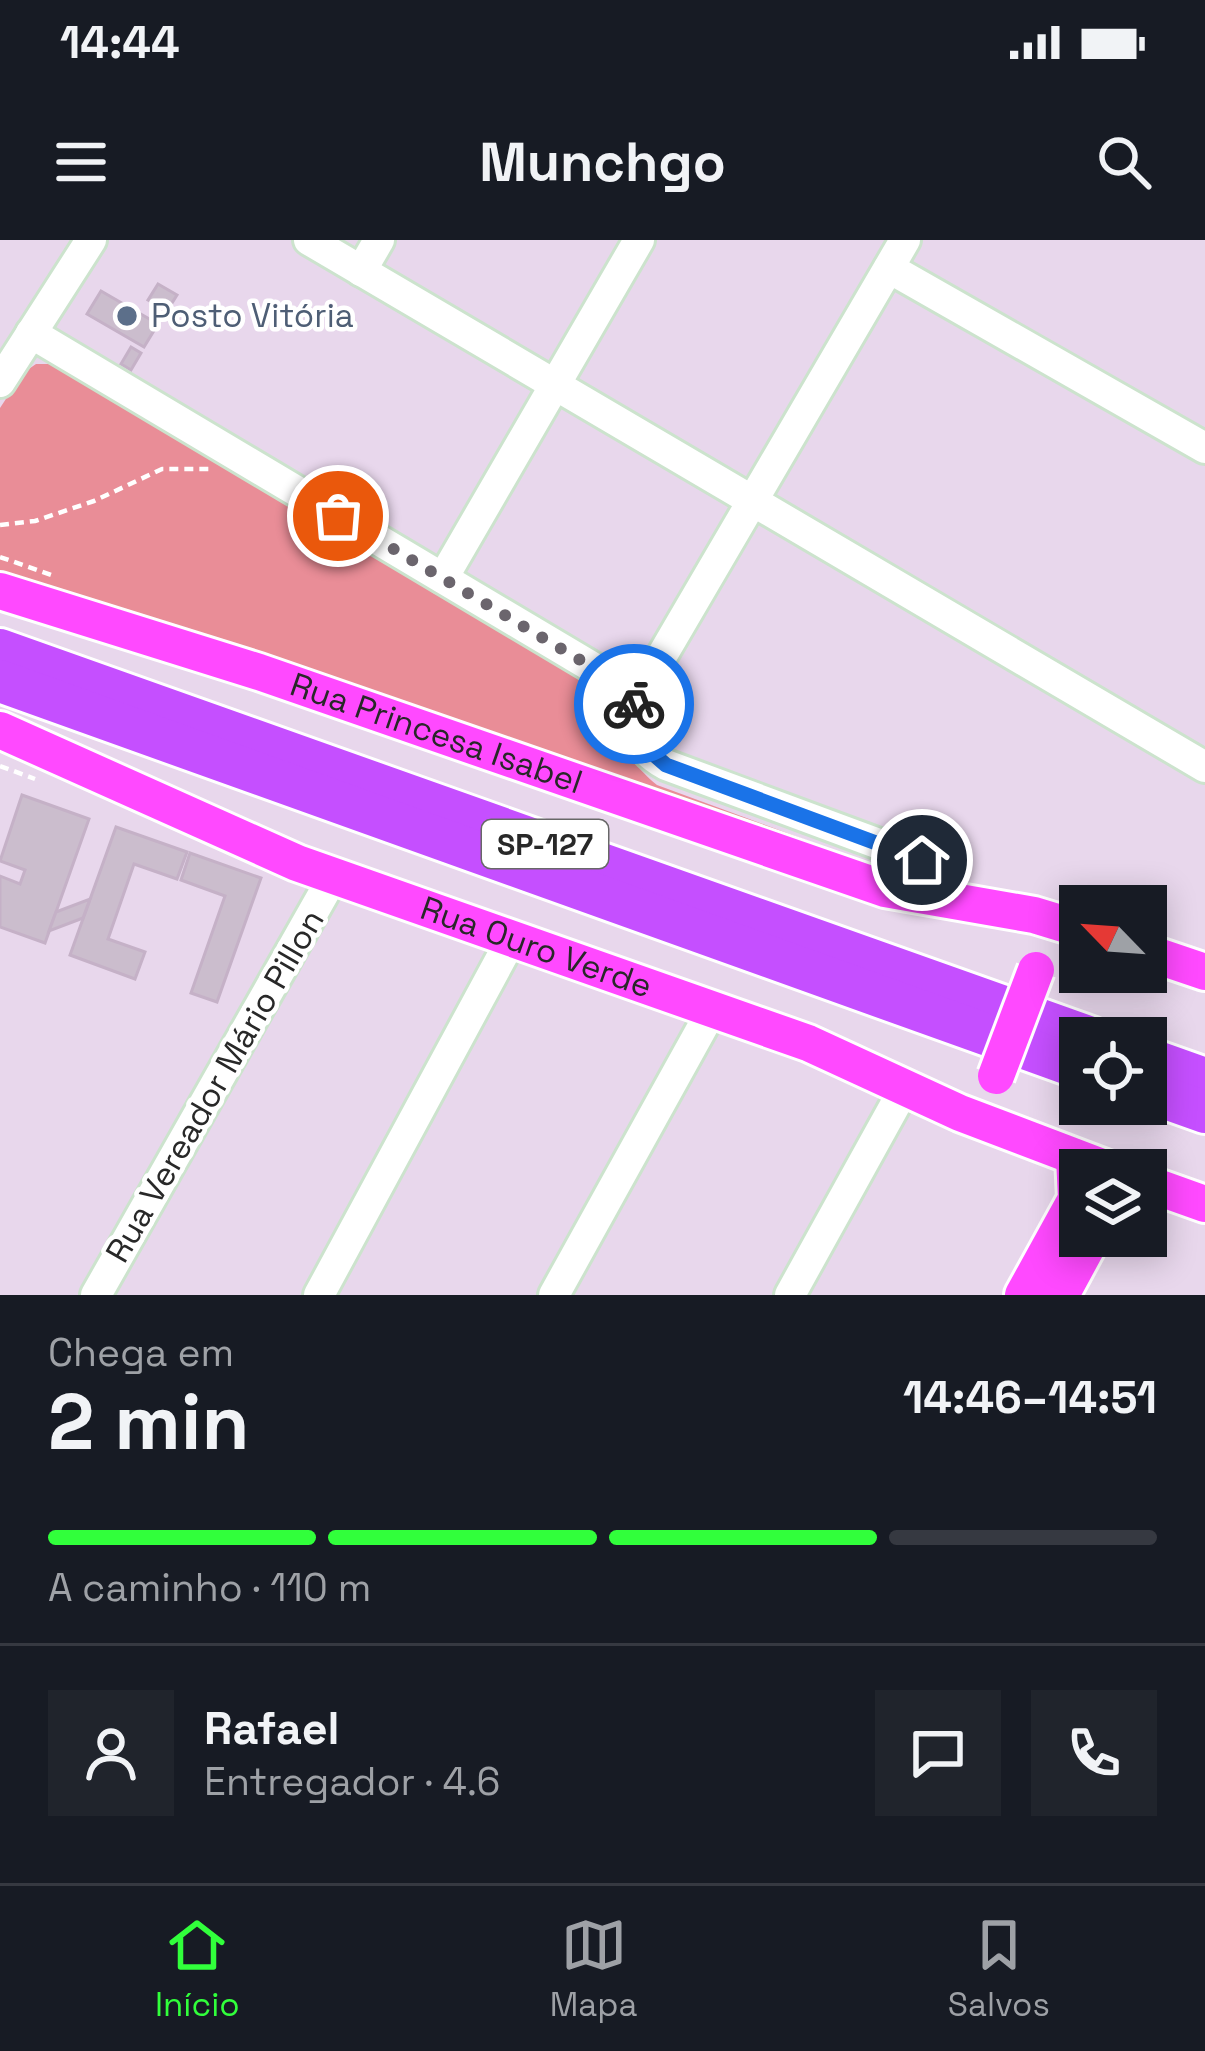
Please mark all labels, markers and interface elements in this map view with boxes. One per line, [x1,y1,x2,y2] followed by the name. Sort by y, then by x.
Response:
[60,14,180,71] text: 14:44
[479,128,726,197] text: Munchgo
[48,129,114,195] icon: menu
[1091,129,1157,195] icon: search
[151,295,354,337] place label: Posto Vitória
[114,303,140,329] marker: Posto Vitória
[287,465,389,567] pin
[305,483,371,549] icon: bag
[574,644,694,764] courier
[285,663,588,803] street label: Rua Princesa Isabel
[601,671,667,737] icon: bike
[871,809,973,911] pin
[482,820,608,868] road number: SP-127
[889,827,955,893] icon: home
[1059,885,1167,993] north arrow
[1059,885,1167,1257] map controls
[415,887,658,1007] street label: Rua Ouro Verde
[97,902,333,1270] street label: Rua Vereador Mário Pillon
[1059,1017,1167,1125] button: locate
[1059,1149,1167,1257] button: layers
[48,1328,234,1377] text: Chega em
[903,1369,1157,1426] text: 14:46–14:51
[48,1372,250,1472] text: 2 min
[48,1563,371,1612] text: A caminho · 110 m
[48,1690,174,1816] button: person
[875,1690,1001,1816] button: chat
[1031,1690,1157,1816] button: phone
[204,1700,340,1757] text: Rafael
[204,1757,500,1806] text: Entregador · 4.6
[155,1912,240,2026] tab: Início
[550,1912,638,2026] tab: Mapa
[948,1912,1050,2026] tab: Salvos

